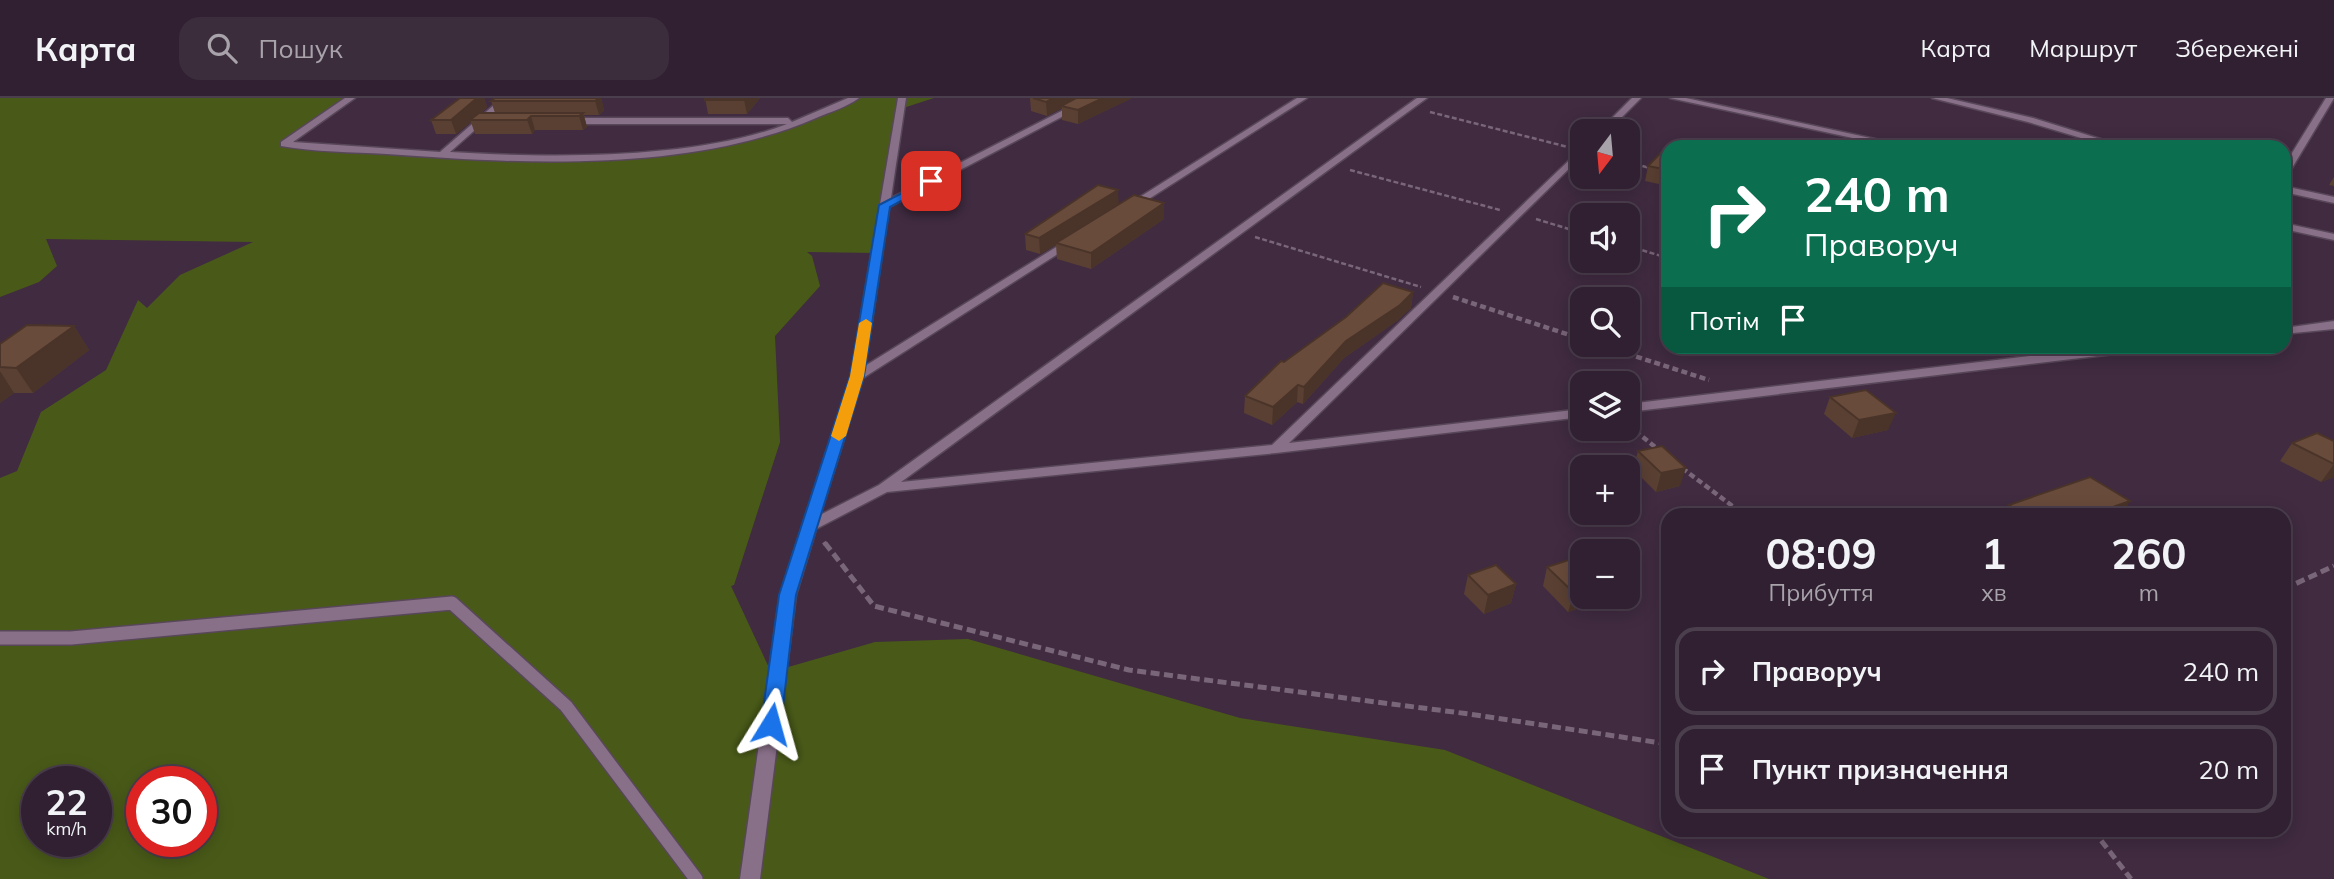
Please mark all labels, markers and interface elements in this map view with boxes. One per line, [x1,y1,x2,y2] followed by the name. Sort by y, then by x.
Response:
[179,17,669,80] search box
[35,28,137,69] text: Карта
[203,29,241,67] icon: search
[259,32,343,65] text: Пошук
[1921,33,1991,63] text: Карта
[2029,33,2137,63] text: Маршрут
[2175,33,2299,63] text: Збережені
[1570,119,1640,189] north arrow
[1570,119,1640,609] map controls
[901,151,961,211] pin
[912,162,950,200] icon: arrive
[1804,163,1950,224] text: 240 m
[1689,168,1780,259] icon: right
[1570,203,1640,273] button: sound
[1804,224,1959,264] text: Праворуч
[1570,287,1640,357] button: search
[1774,301,1812,339] icon: arrive
[1689,304,1760,337] text: Потім
[1570,371,1640,441] button: layers
[1570,455,1640,525] button: +
[1765,527,1877,580] text: 08:09
[1981,527,2006,580] text: 1
[2111,527,2187,580] text: 260
[1570,539,1640,609] button: −
[1769,578,1874,607] text: Прибуття
[1981,578,2006,607] text: хв
[2139,578,2159,607] text: m
[1693,652,1731,690] icon: right
[1752,655,1882,688] text: Праворуч
[2183,655,2259,688] text: 240 m
[734,687,808,761] position arrow
[1693,750,1731,788] icon: arrive
[1752,753,2009,786] text: Пункт призначення
[2198,753,2259,786] text: 20 m
[126,766,217,857] speed limit sign: 30
[45,780,88,824] text: 22
[46,817,87,840] text: km/h

